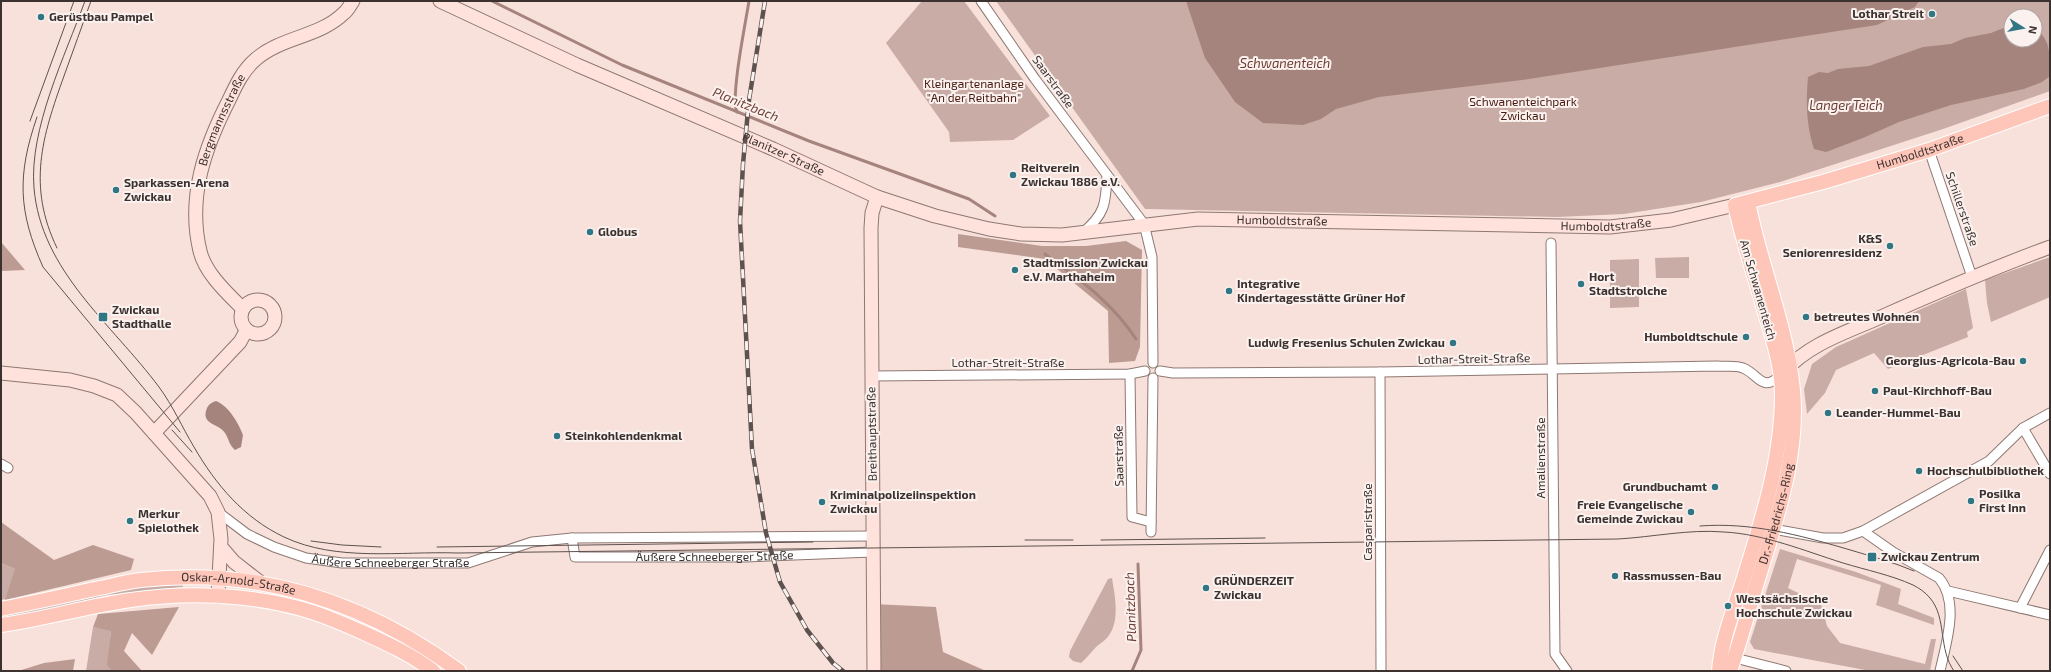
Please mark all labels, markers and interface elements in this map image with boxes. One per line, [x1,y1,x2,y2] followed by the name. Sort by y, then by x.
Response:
[1852,6,1924,20] place label: Lothar Streit
[2003,8,2043,48] north arrow
[49,9,153,23] place label: Gerüstbau Pampel
[1927,9,1937,19] marker: Lothar Streit
[36,12,46,22] marker: Gerüstbau Pampel
[2026,25,2040,35] text: N
[1030,52,1078,110] street label: Saarstraße
[1240,55,1330,71] water label: Schwanenteich
[195,71,247,167] street label: Bergmannsstraße
[924,76,1024,104] park label: Kleingartenanlage "An der Reitbahn"
[711,84,781,124] water label: Planitzbach
[1469,94,1577,122] park label: Schwanenteichpark Zwickau
[1809,97,1883,113] water label: Langer Teich
[740,129,827,178] street label: Planitzer Straße
[1875,130,1965,171] street label: Humboldtstraße
[1021,160,1120,188] place label: Reitverein Zwickau 1886 e.V.
[1008,170,1018,180] marker: Reitverein Zwickau 1886 e.V.
[1944,170,1982,248] street label: Schillerstraße
[124,175,229,203] place label: Sparkassen-Arena Zwickau
[111,185,121,195] marker: Sparkassen-Arena Zwickau
[1237,212,1328,228] street label: Humboldtstraße
[1561,214,1652,233] street label: Humboldtstraße
[598,224,637,238] place label: Globus
[585,227,595,237] marker: Globus
[1783,231,1882,259] place label: K&S Seniorenresidenz
[1738,238,1780,342] street label: Am Schwanenteich
[1885,241,1895,251] marker: K&S Seniorenresidenz
[1023,255,1148,283] place label: Stadtmission Zwickau e.V. Marthaheim
[1010,265,1020,275] marker: Stadtmission Zwickau e.V. Marthaheim
[1589,269,1667,297] place label: Hort Stadtstrolche
[1237,276,1406,304] place label: Integrative Kindertagesstätte Grüner Hof
[1576,279,1586,289] marker: Hort Stadtstrolche
[1224,286,1234,296] marker: Integrative Kindertagesstätte Grüner Hof
[112,302,172,330] place label: Zwickau Stadthalle
[1814,309,1919,323] place label: betreutes Wohnen
[97,311,109,323] marker: Zwickau Stadthalle
[1801,312,1811,322] marker: betreutes Wohnen
[1644,329,1738,343] place label: Humboldtschule
[1741,332,1751,342] marker: Humboldtschule
[1248,335,1445,349] place label: Ludwig Fresenius Schulen Zwickau
[1448,338,1458,348] marker: Ludwig Fresenius Schulen Zwickau
[1417,350,1531,366] street label: Lothar-Streit-Straße
[1886,353,2015,367] place label: Georgius-Agricola-Bau
[952,355,1064,369] street label: Lothar-Streit-Straße
[2018,356,2028,366] marker: Georgius-Agricola-Bau
[1883,383,1992,397] place label: Paul-Kirchhoff-Bau
[1870,386,1880,396] marker: Paul-Kirchhoff-Bau
[863,387,879,481] street label: Breithauptstraße
[1836,405,1961,419] place label: Leander-Hummel-Bau
[1823,408,1833,418] marker: Leander-Hummel-Bau
[1533,417,1547,499] street label: Amalienstraße
[1110,425,1126,487] street label: Saarstraße
[565,428,682,442] place label: Steinkohlendenkmal
[552,431,562,441] marker: Steinkohlendenkmal
[1755,462,1795,566] street label: Dr.-Friedrichs-Ring
[1927,463,2044,477] place label: Hochschulbibliothek
[1914,466,1924,476] marker: Hochschulbibliothek
[1623,479,1707,493] place label: Grundbuchamt
[1710,482,1720,492] marker: Grundbuchamt
[1360,483,1374,561] street label: Casparistraße
[1979,486,2026,514] place label: Posilka First Inn
[830,487,976,515] place label: Kriminalpolizeiinspektion Zwickau
[1966,496,1976,506] marker: Posilka First Inn
[817,497,827,507] marker: Kriminalpolizeiinspektion Zwickau
[1577,497,1683,525] place label: Freie Evangelische Gemeinde Zwickau
[138,506,199,534] place label: Merkur Spielothek
[1686,507,1696,517] marker: Freie Evangelische Gemeinde Zwickau
[125,516,135,526] marker: Merkur Spielothek
[636,547,794,563] street label: Äußere Schneeberger Straße
[1881,549,1980,563] place label: Zwickau Zentrum
[311,551,469,569] street label: Äußere Schneeberger Straße
[1866,551,1878,563] marker: Zwickau Zentrum
[1623,568,1721,582] place label: Rassmussen-Bau
[181,569,297,597] street label: Oskar-Arnold-Straße
[1610,571,1620,581] marker: Rassmussen-Bau
[1121,572,1139,642] water label: Planitzbach
[1214,573,1295,601] place label: GRÜNDERZEIT Zwickau
[1201,583,1211,593] marker: GRÜNDERZEIT Zwickau
[1736,591,1852,619] place label: Westsächsische Hochschule Zwickau
[1723,601,1733,611] marker: Westsächsische Hochschule Zwickau

